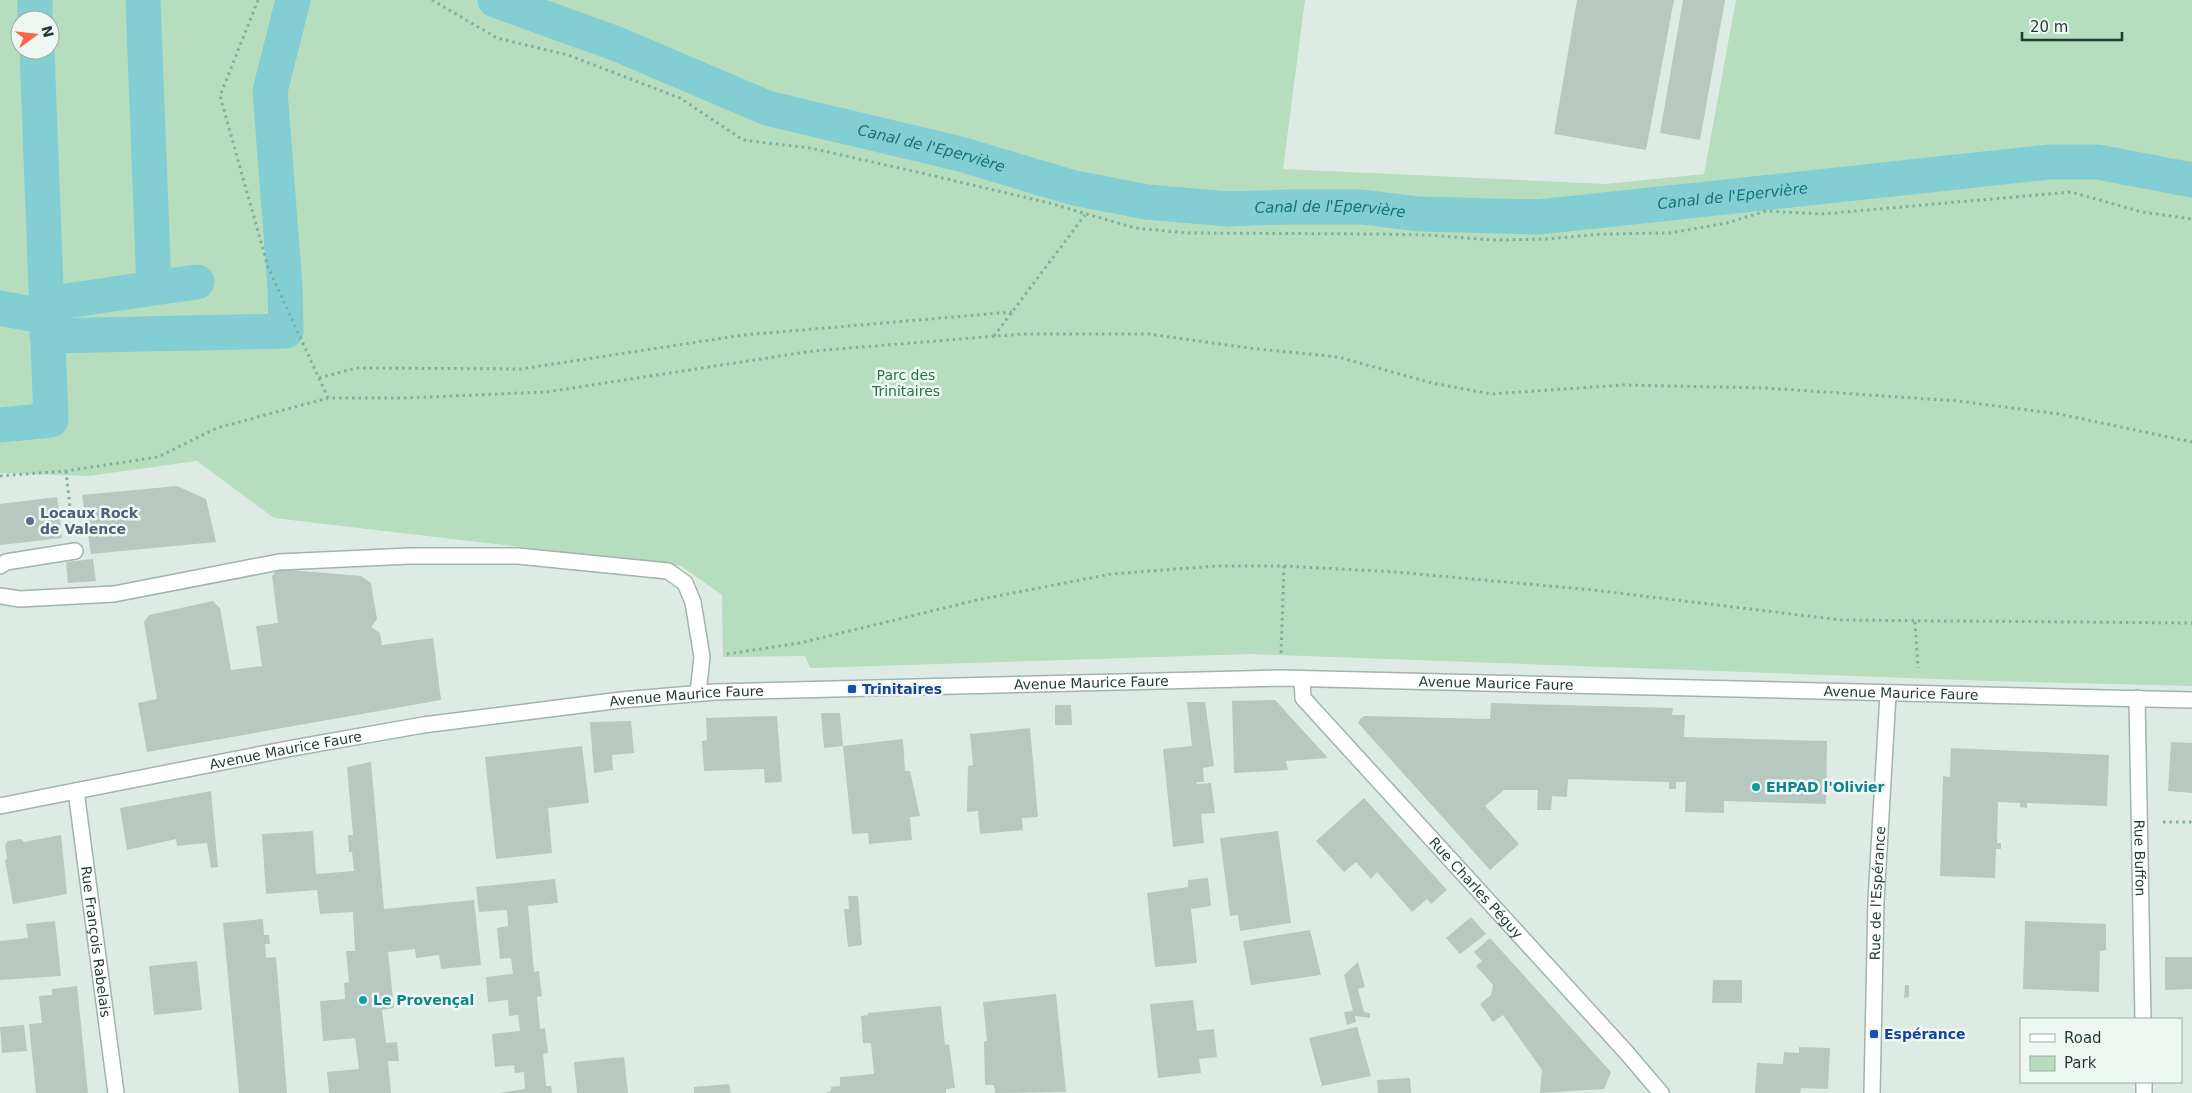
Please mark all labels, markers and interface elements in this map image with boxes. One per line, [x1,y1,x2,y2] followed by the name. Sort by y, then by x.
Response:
[10,10,60,60] north arrow
[2022,10,2122,42] scale bar
[2030,18,2068,36] text: 20 m
[38,24,57,39] text: N
[856,121,1007,176] water label: Canal de l'Epervière
[1656,179,1809,213] water label: Canal de l'Epervière
[1254,198,1407,221] water label: Canal de l'Epervière
[871,367,940,399] park label: Parc des Trinitaires
[40,505,139,537] place label: Locaux Rock de Valence
[24,515,36,527] marker: Locaux Rock de Valence
[1014,673,1169,693] street label: Avenue Maurice Faure
[1419,673,1574,693] street label: Avenue Maurice Faure
[862,681,942,697] place label: Trinitaires
[608,683,764,709] street label: Avenue Maurice Faure
[846,683,858,695] marker: Trinitaires
[1823,683,1979,703] street label: Avenue Maurice Faure
[208,728,363,772] street label: Avenue Maurice Faure
[1766,779,1885,795] place label: EHPAD l'Olivier
[1750,781,1762,793] marker: EHPAD l'Olivier
[2131,820,2149,896] street label: Rue Buffon
[1867,826,1888,960] street label: Rue de l'Espérance
[1426,834,1526,942] street label: Rue Charles Péguy
[78,865,114,1018] street label: Rue François Rabelais
[373,992,474,1008] place label: Le Provençal
[357,994,369,1006] marker: Le Provençal
[2020,1018,2182,1083] legend
[1884,1026,1966,1042] place label: Espérance
[1868,1028,1880,1040] marker: Espérance
[2064,1029,2102,1047] text: Road
[2064,1054,2097,1072] text: Park

